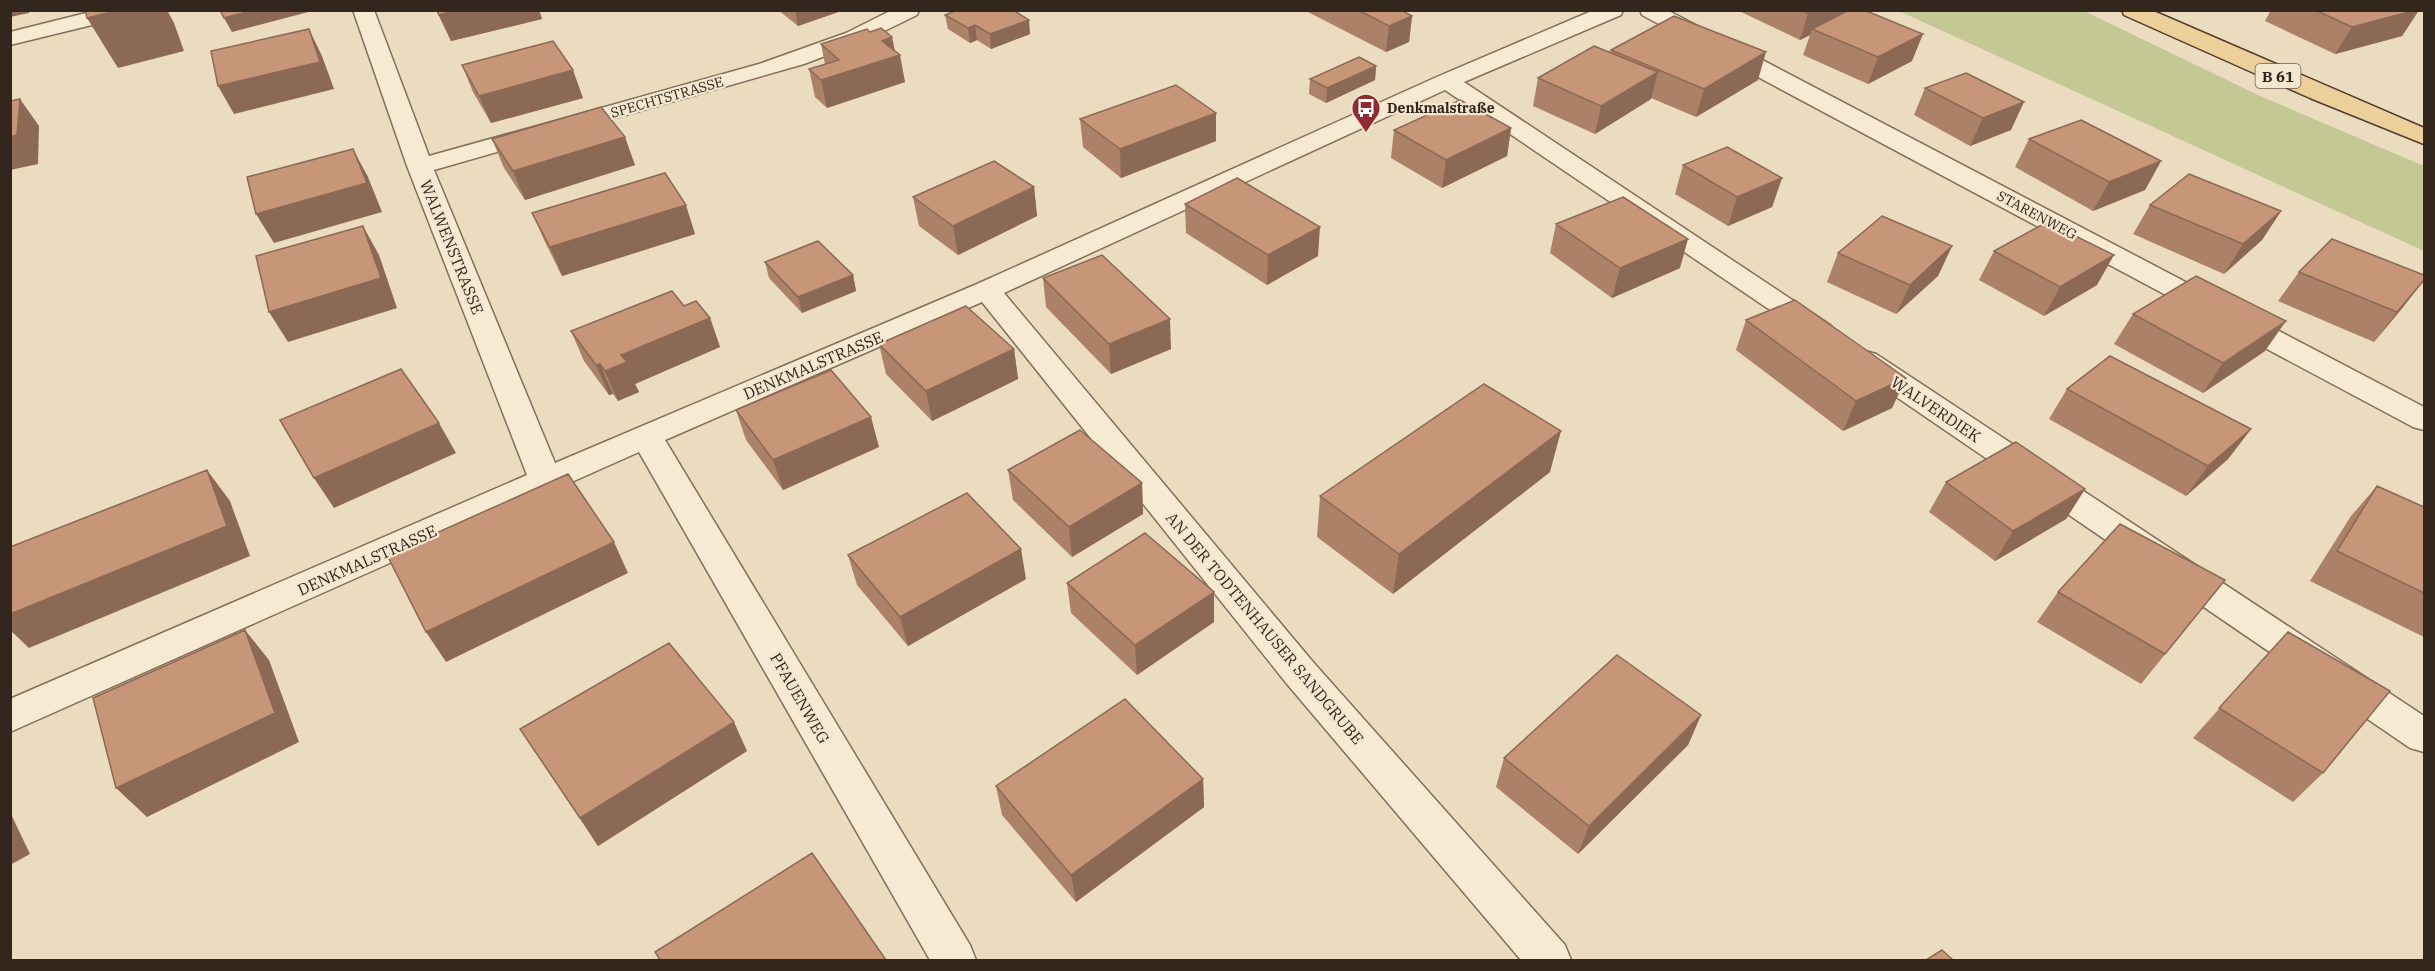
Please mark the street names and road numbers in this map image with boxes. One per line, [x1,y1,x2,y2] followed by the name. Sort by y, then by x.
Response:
[2256,64,2300,88] road number: B 61
[608,72,726,122] street label: SPECHTSTRASSE
[416,177,488,317] street label: WALWENSTRASSE
[1994,186,2080,244] street label: STARENWEG
[740,326,886,404] street label: DENKMALSTRASSE
[1887,372,1985,446] street label: WALVERDIEK
[1162,508,1368,748] street label: AN DER TODTENHAUSER SANDGRUBE
[294,520,440,600] street label: DENKMALSTRASSE
[766,649,834,747] street label: PFAUENWEG

